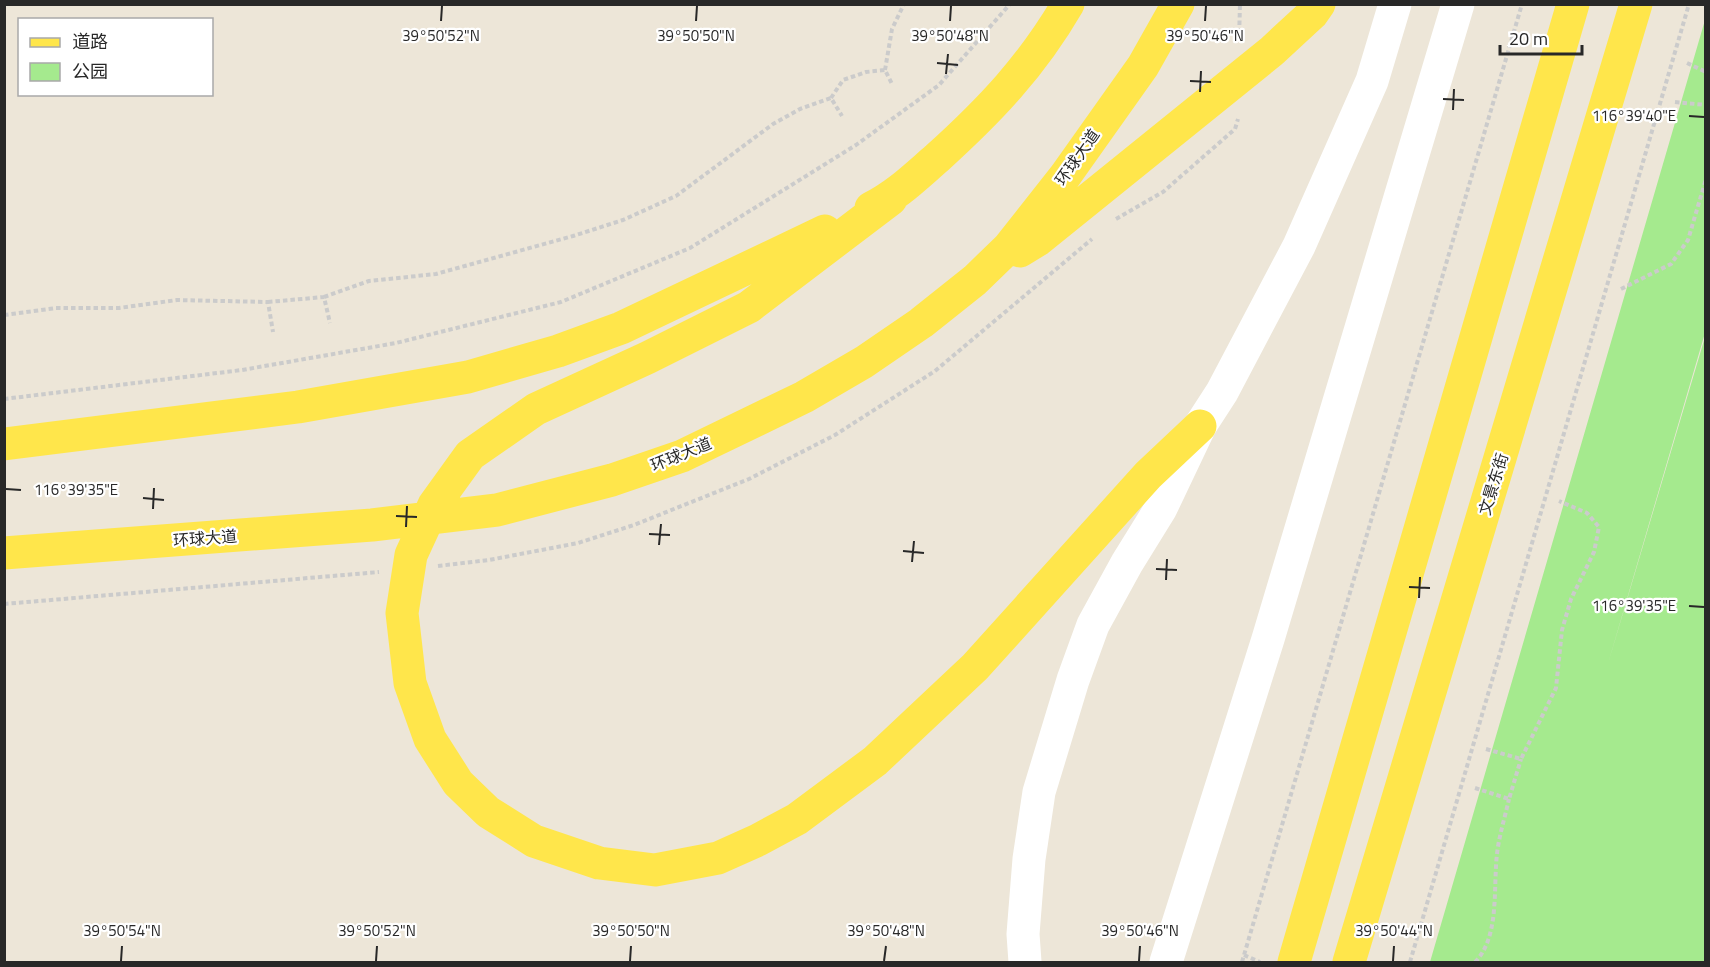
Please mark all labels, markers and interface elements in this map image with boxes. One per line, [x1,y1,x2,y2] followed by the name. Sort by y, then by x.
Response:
[18,18,213,96] legend
[1500,18,1582,56] scale bar
[402,24,480,47] text: 39°50'52"N
[657,24,735,47] text: 39°50'50"N
[911,24,989,47] text: 39°50'48"N
[1166,24,1244,47] text: 39°50'46"N
[1509,25,1548,52] text: 20 m
[72,28,108,55] text: 道路
[72,58,108,85] text: 公园
[1592,104,1676,127] text: 116°39'40"E
[1049,124,1105,190] street label: 环球大道
[647,431,715,477] street label: 环球大道
[1472,450,1514,518] street label: 文景东街
[34,478,118,501] text: 116°39'35"E
[172,524,238,552] street label: 环球大道
[1592,594,1676,617] text: 116°39'35"E
[83,919,161,942] text: 39°50'54"N
[338,919,416,942] text: 39°50'52"N
[592,919,670,942] text: 39°50'50"N
[847,919,925,942] text: 39°50'48"N
[1101,919,1179,942] text: 39°50'46"N
[1355,919,1433,942] text: 39°50'44"N

